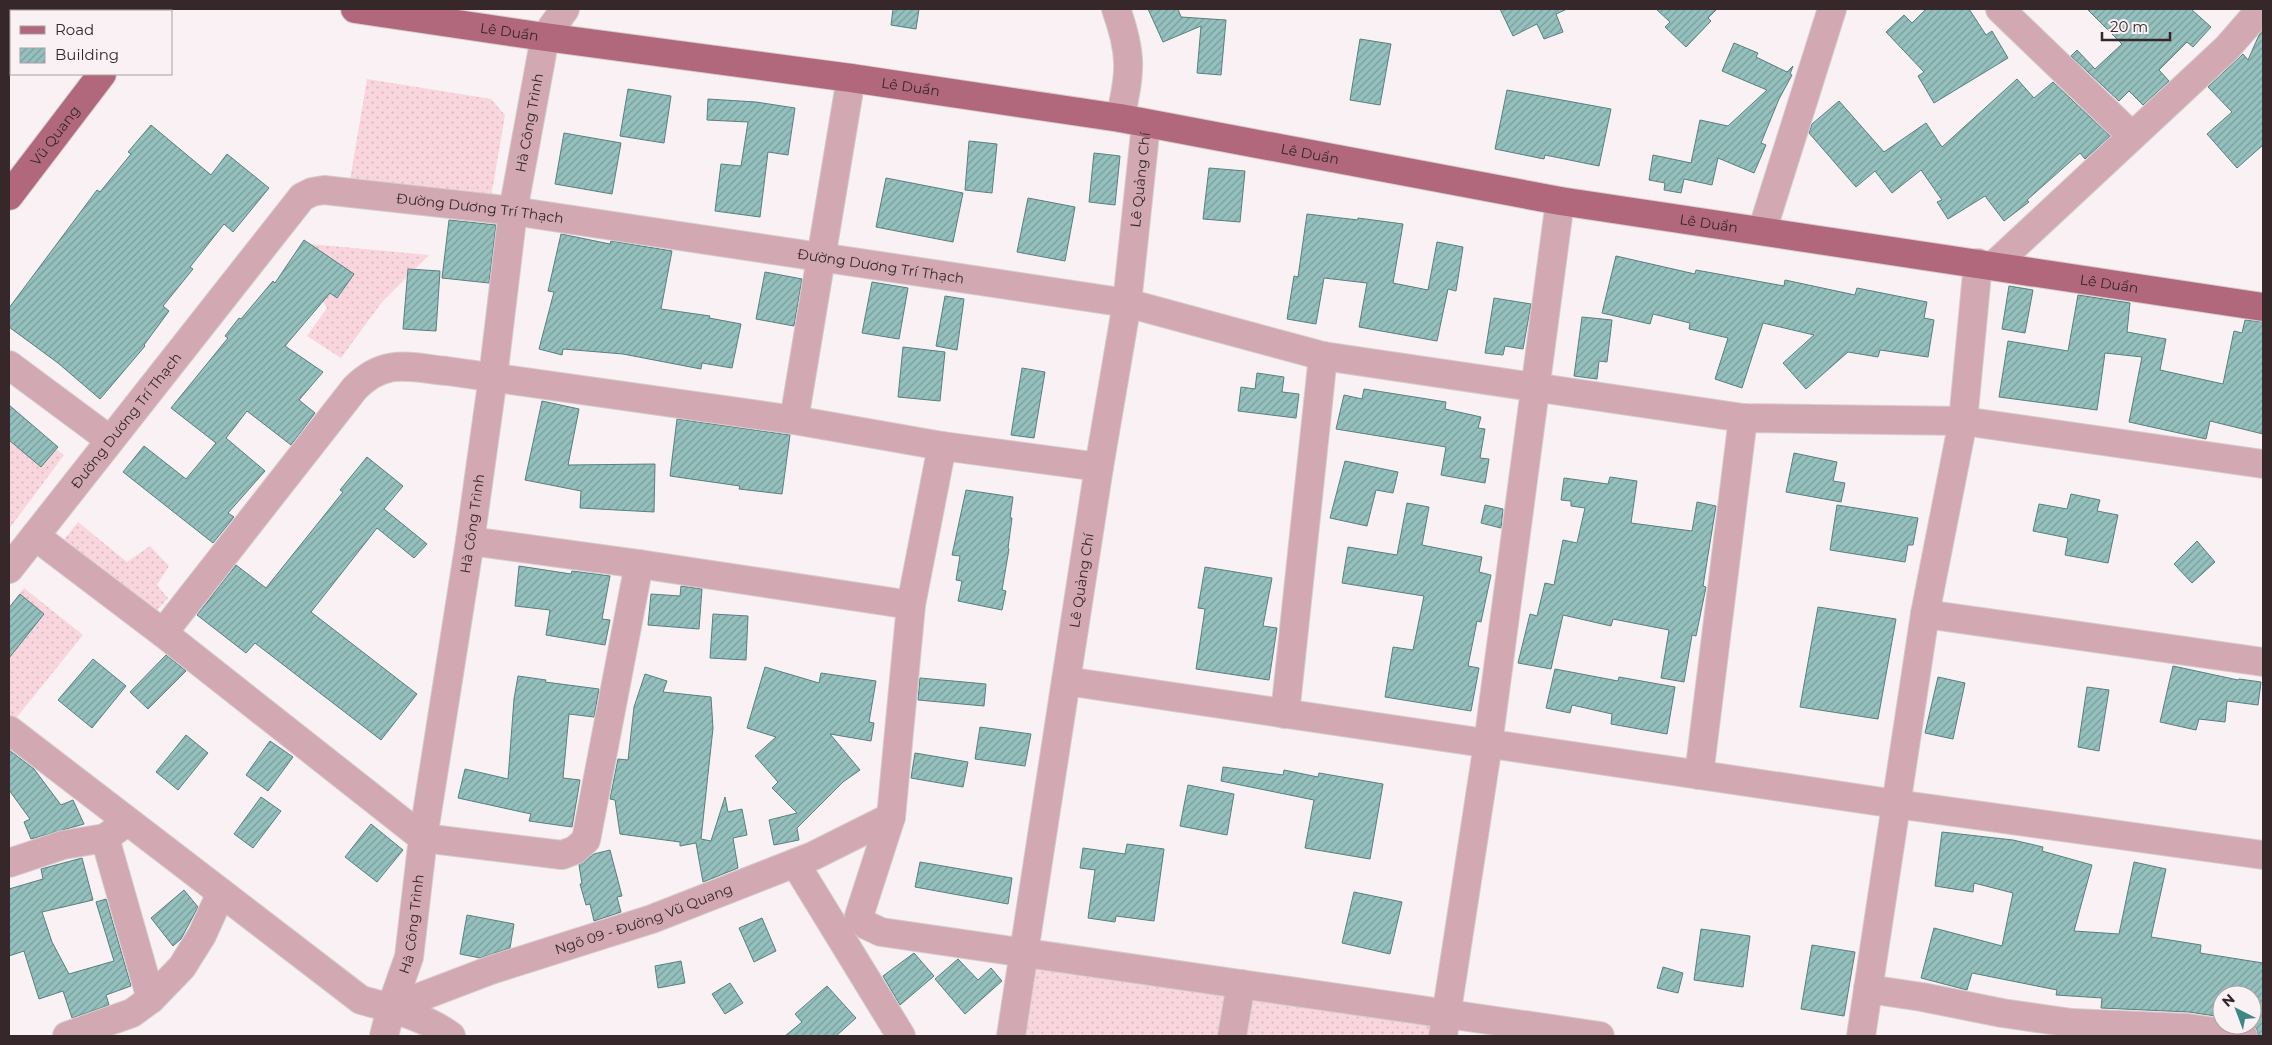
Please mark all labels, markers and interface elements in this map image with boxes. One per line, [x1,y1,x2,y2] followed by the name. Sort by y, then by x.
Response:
[10,10,172,75] legend
[2102,10,2170,42] scale bar
[2110,17,2148,36] text: 20 m
[479,19,540,45] street label: Lê Duẩn
[55,20,94,39] text: Road
[55,45,119,64] text: Building
[511,72,547,174] street label: Hà Công Trình
[880,74,941,100] street label: Lê Duẩn
[26,102,84,169] street label: Vũ Quang
[1126,130,1154,228] street label: Lê Quảng Chí
[1279,140,1341,168] street label: Lê Duẩn
[395,189,565,227] street label: Đường Dương Trí Thạch
[1678,210,1739,237] street label: Lê Duẩn
[796,245,966,288] street label: Đường Dương Trí Thạch
[2079,271,2140,297] street label: Lê Duẩn
[67,349,185,492] street label: Đường Dương Trí Thạch
[456,473,488,575] street label: Hà Công Trình
[1065,531,1098,629] street label: Lê Quảng Chí
[395,873,428,976] street label: Hà Công Trình
[553,879,735,958] street label: Ngõ 09 - Đường Vũ Quang
[2212,985,2262,1035] north arrow
[2218,990,2239,1011] text: N

